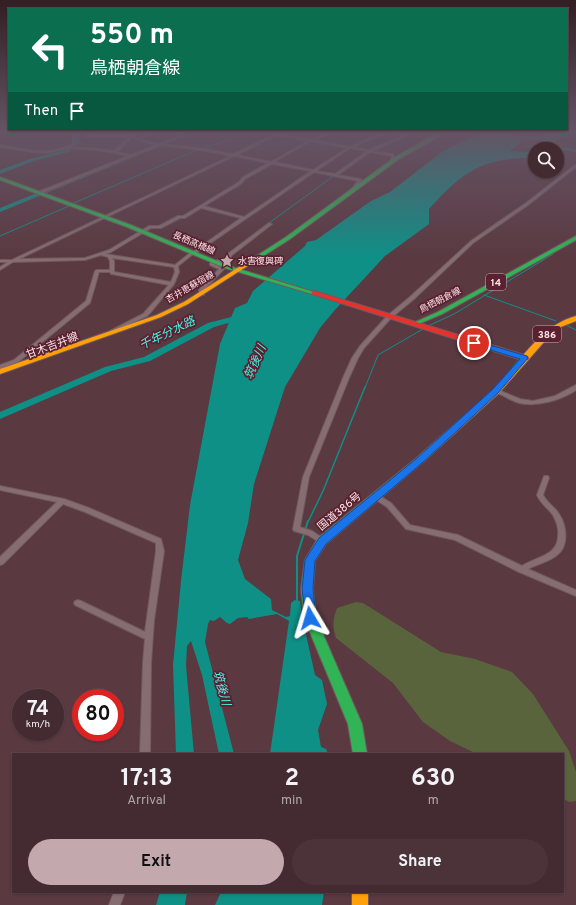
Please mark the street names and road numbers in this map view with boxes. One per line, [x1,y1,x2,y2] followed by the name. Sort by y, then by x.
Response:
[171,230,218,258] street label: 長栖高橋線
[164,269,217,306] street label: 吉井恵蘇宿線
[486,274,506,290] road number: 14
[418,285,464,316] street label: 鳥栖朝倉線
[533,326,561,342] road number: 386
[24,330,81,362] street label: 甘木吉井線
[315,489,364,534] street label: 国道386号

